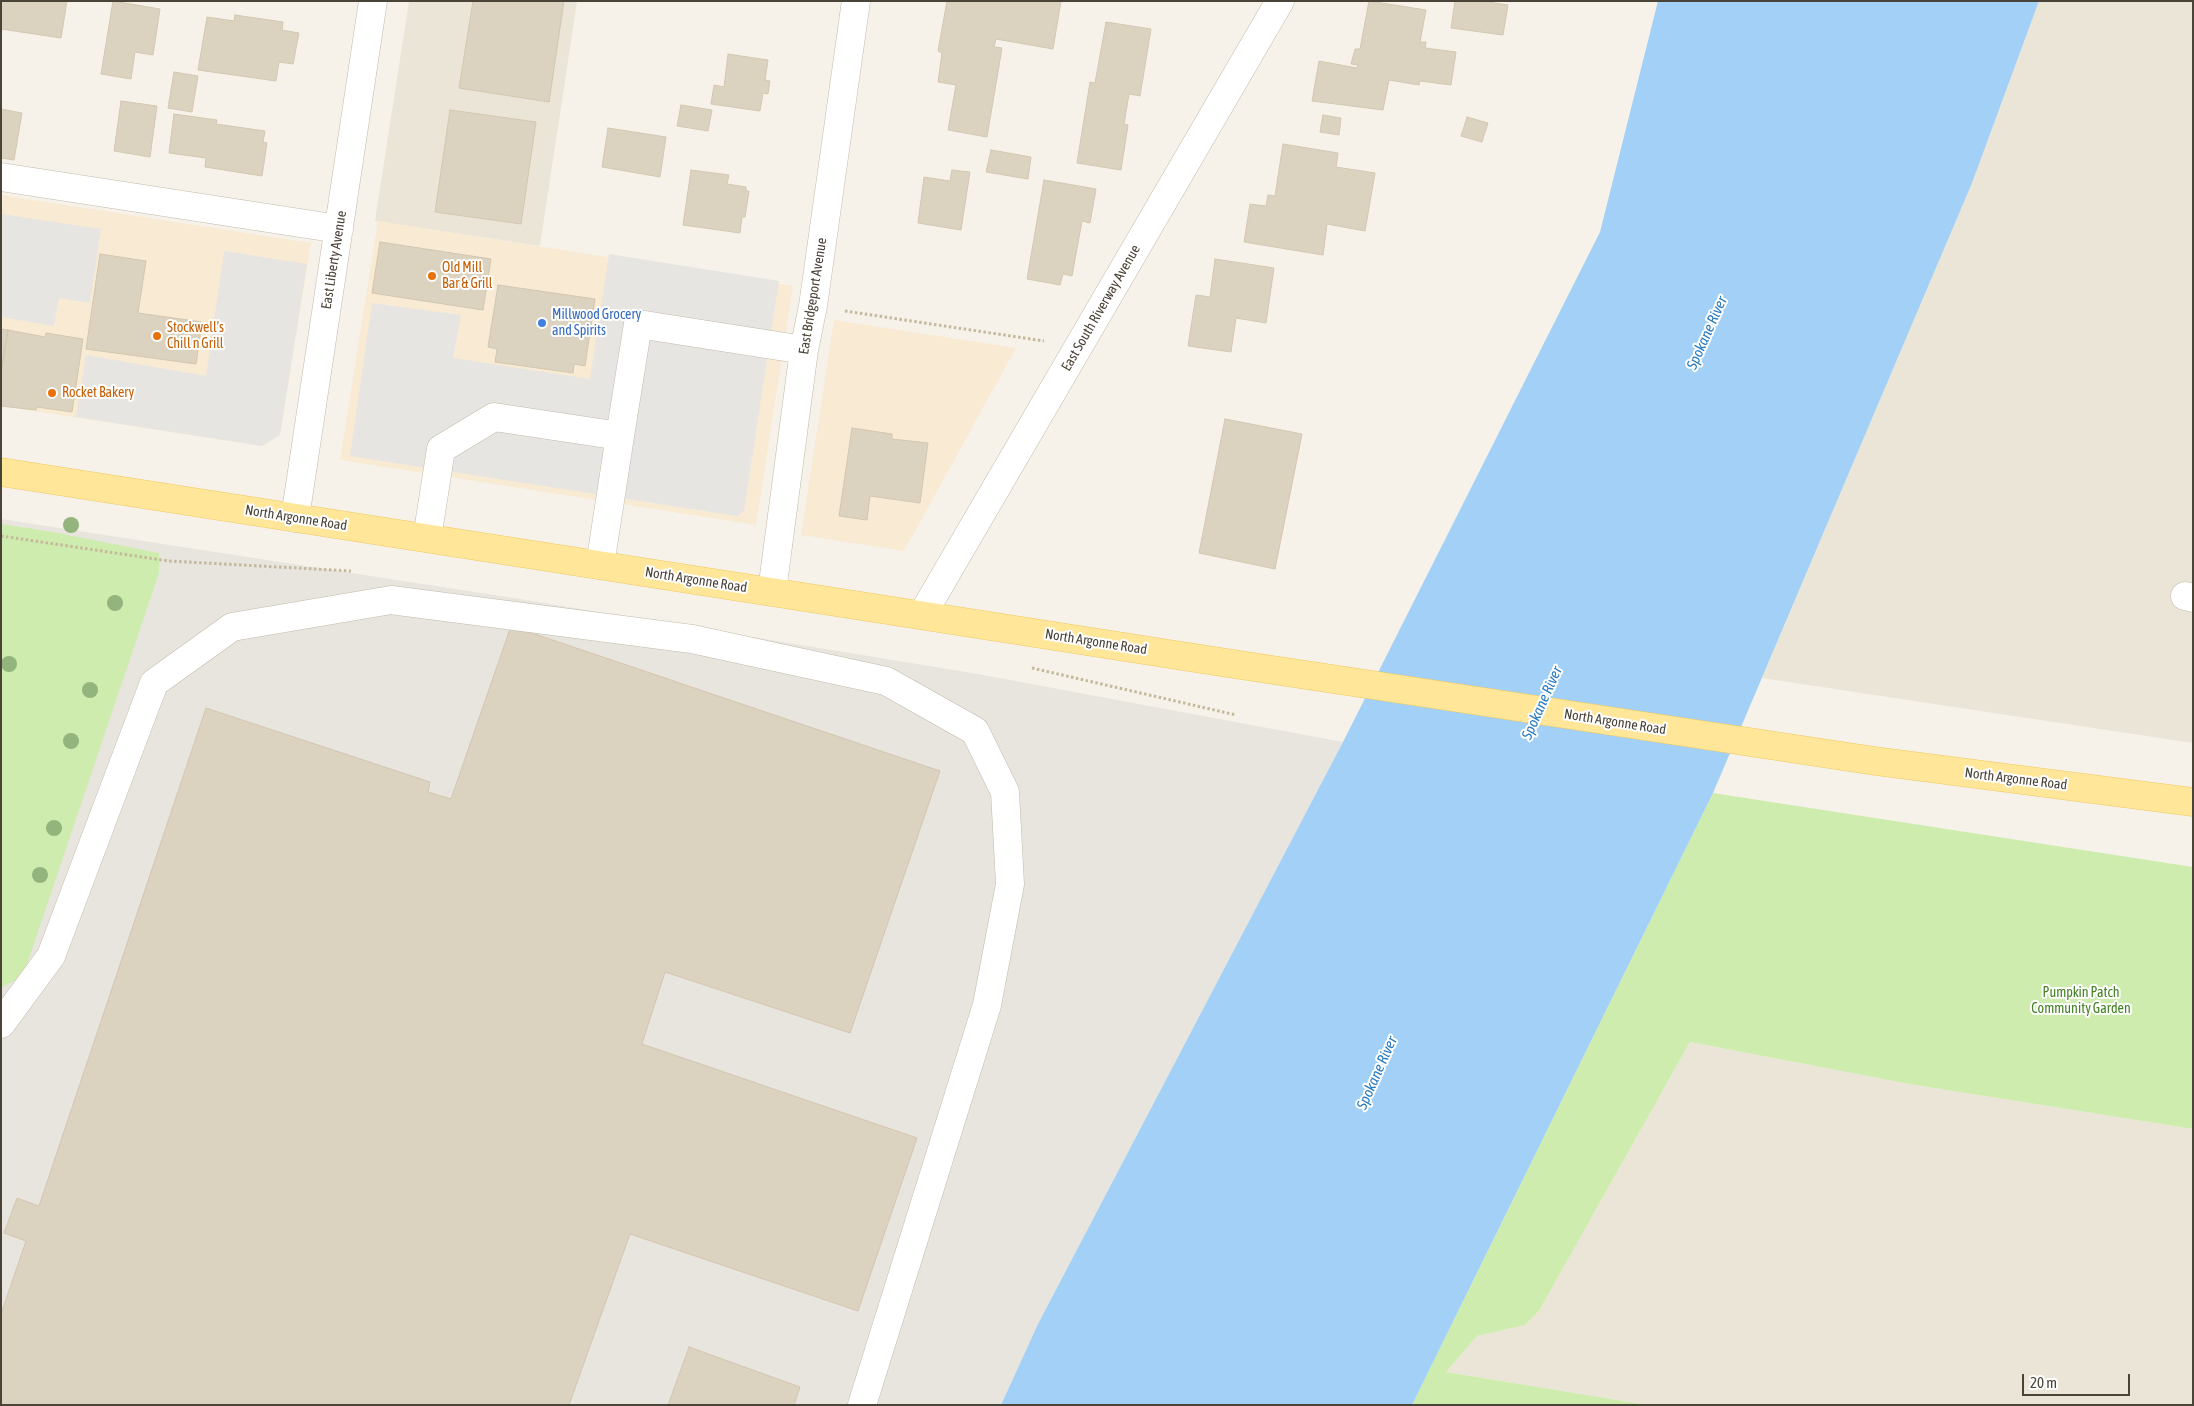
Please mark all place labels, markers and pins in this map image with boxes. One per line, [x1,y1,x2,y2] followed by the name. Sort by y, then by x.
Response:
[442,260,493,292] place label: Old Mill Bar & Grill
[426,270,438,282] marker: Old Mill Bar & Grill
[552,307,641,340] place label: Millwood Grocery and Spirits
[536,317,548,329] marker: Millwood Grocery and Spirits
[167,320,224,352] place label: Stockwell’s Chill n Grill
[151,330,163,342] marker: Stockwell’s Chill n Grill
[62,385,134,401] place label: Rocket Bakery
[46,387,58,399] marker: Rocket Bakery

